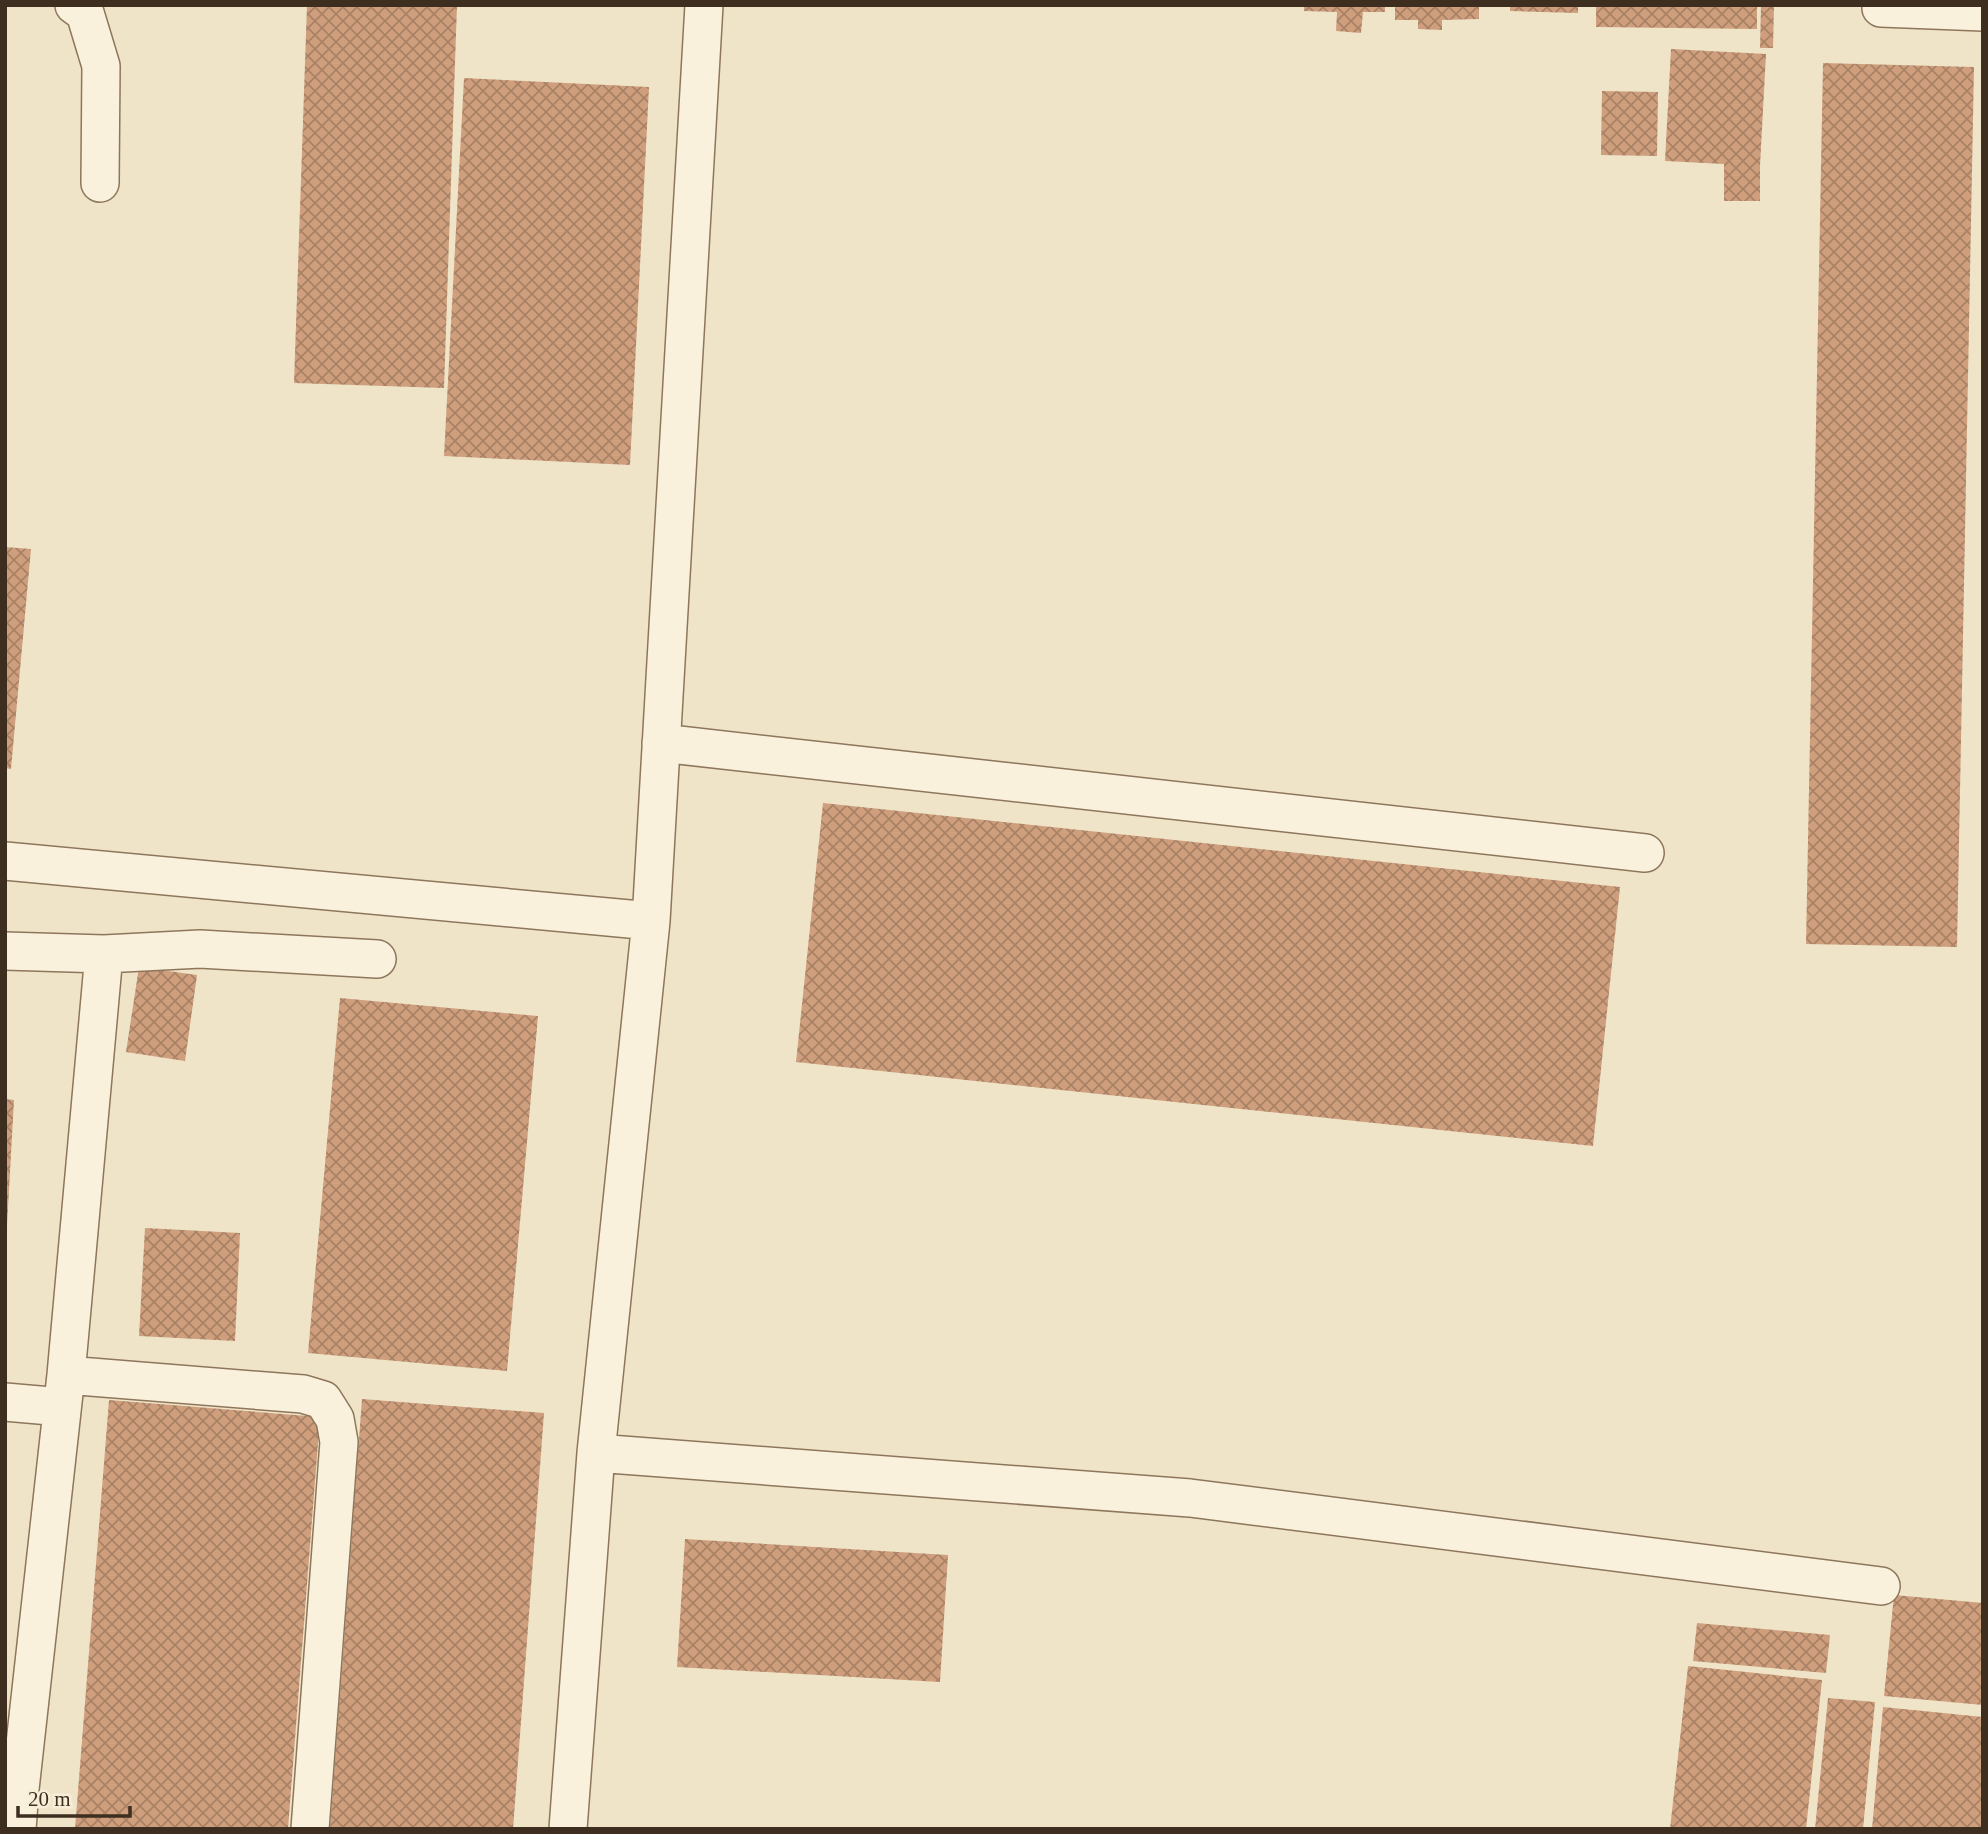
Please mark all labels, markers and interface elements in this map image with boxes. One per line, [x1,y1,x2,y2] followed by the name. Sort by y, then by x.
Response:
[18,1774,130,1818] scale bar
[28,1787,71,1811] text: 20 m

